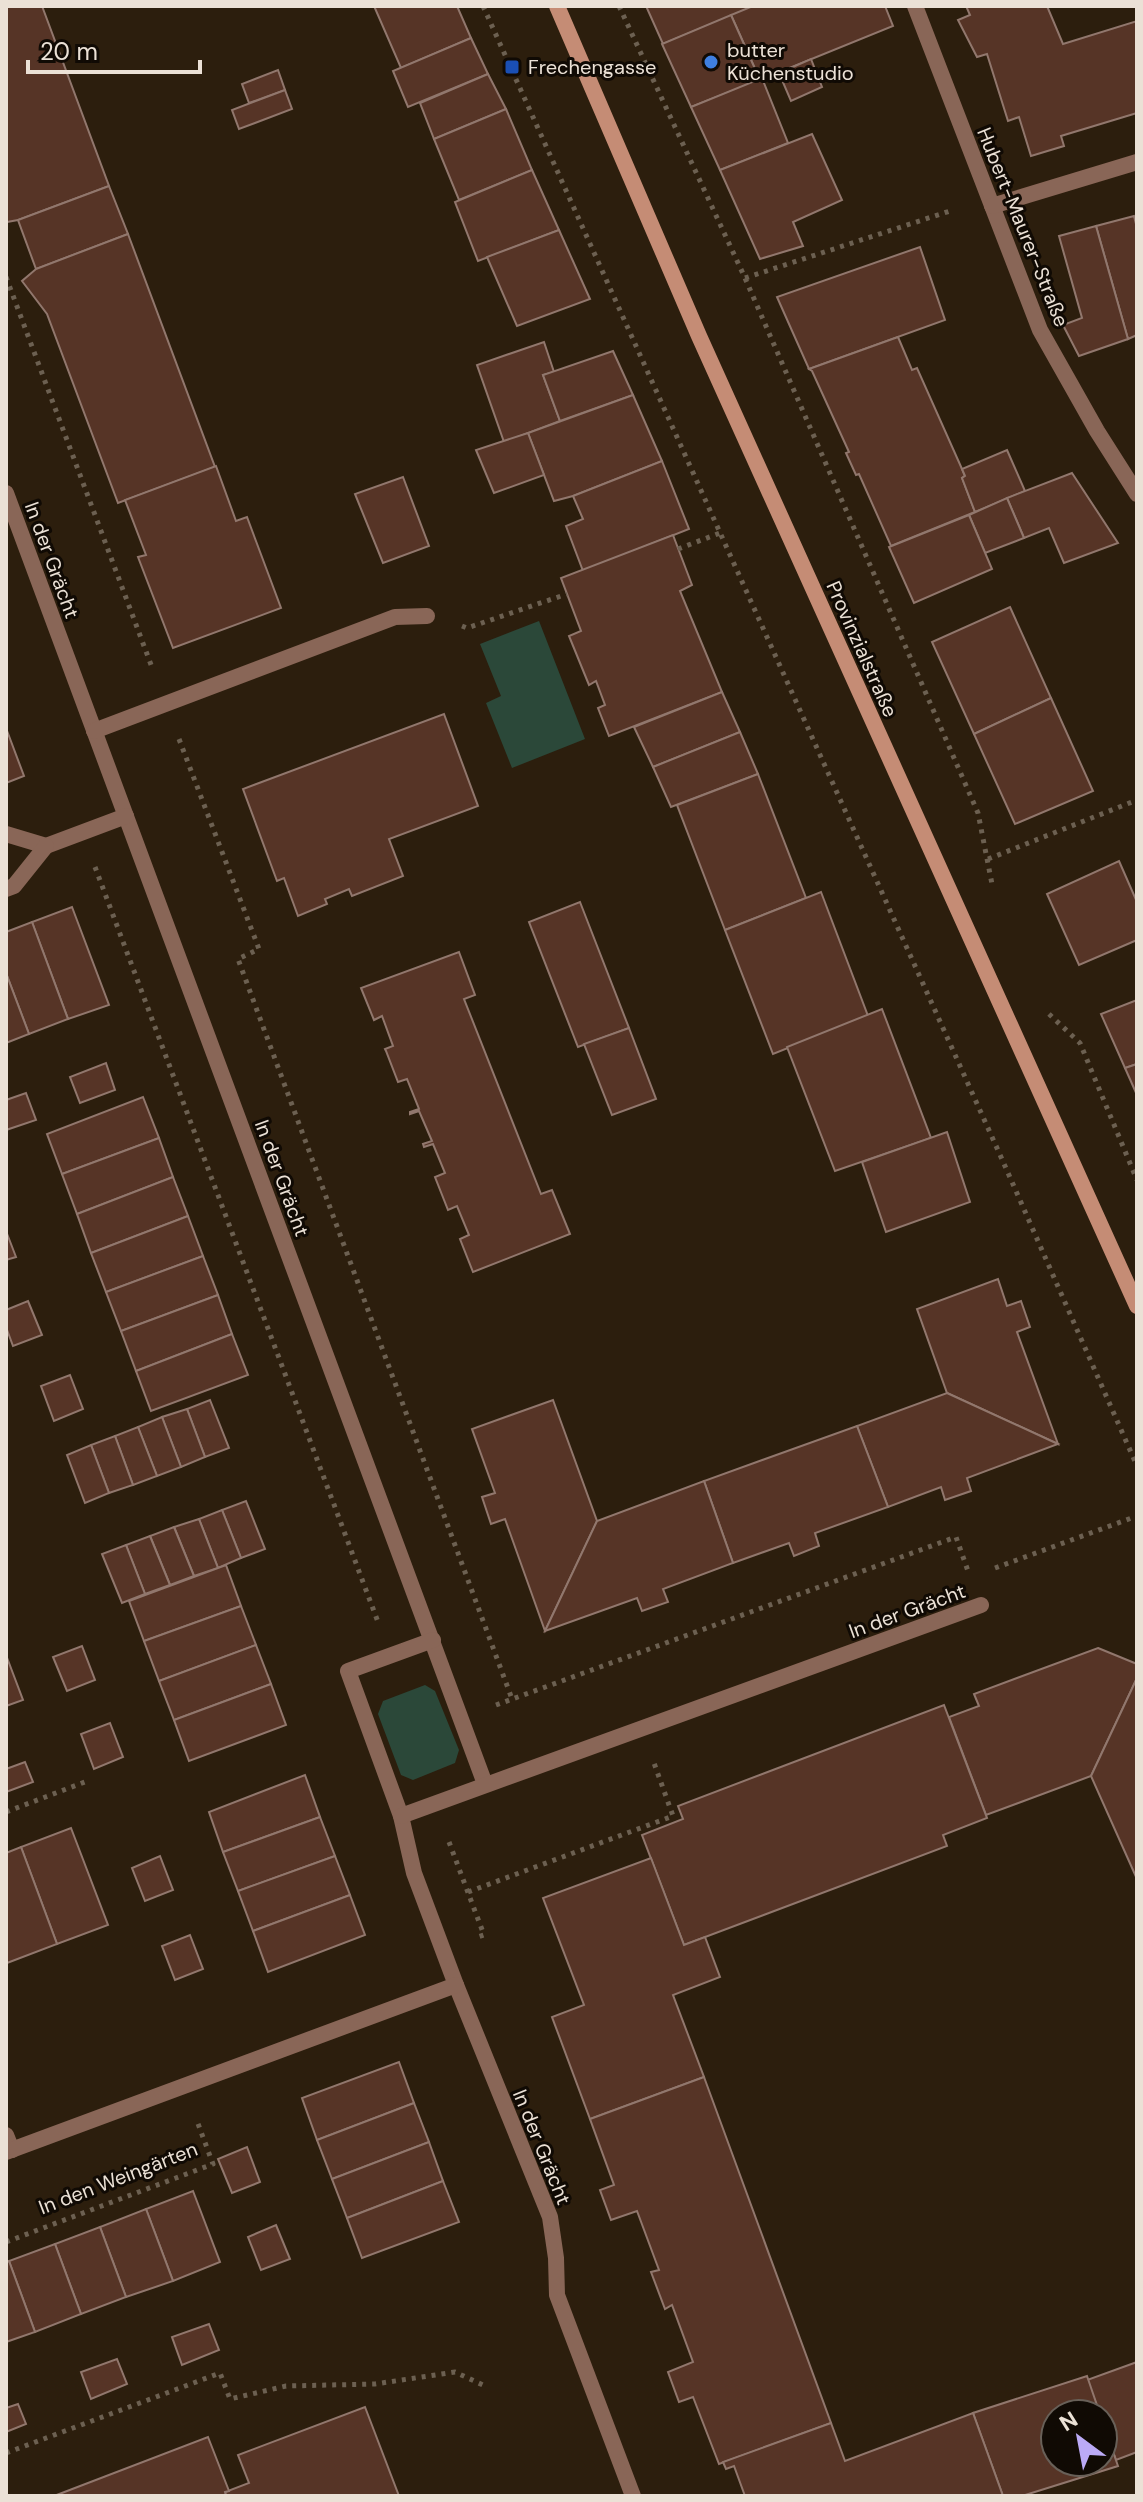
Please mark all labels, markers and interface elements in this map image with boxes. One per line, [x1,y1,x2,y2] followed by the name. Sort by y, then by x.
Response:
[28,24,200,74] scale bar
[40,36,98,67] text: 20 m
[727,37,854,86] place label: butter Küchenstudio
[702,53,720,71] marker: butter Küchenstudio
[528,54,656,80] place label: Frechengasse
[503,58,521,76] marker: Frechengasse
[971,123,1075,331] street label: Hubert-Maurer-Straße
[19,498,85,622] street label: In der Grächt
[820,577,904,721] street label: Provinzialstraße
[249,1116,315,1240] street label: In der Grächt
[845,1578,969,1644] street label: In der Grächt
[507,2085,577,2209] street label: In der Grächt
[35,2136,201,2220] street label: In den Weingärten
[1039,2398,1119,2478] north arrow
[1054,2405,1083,2438] text: N

